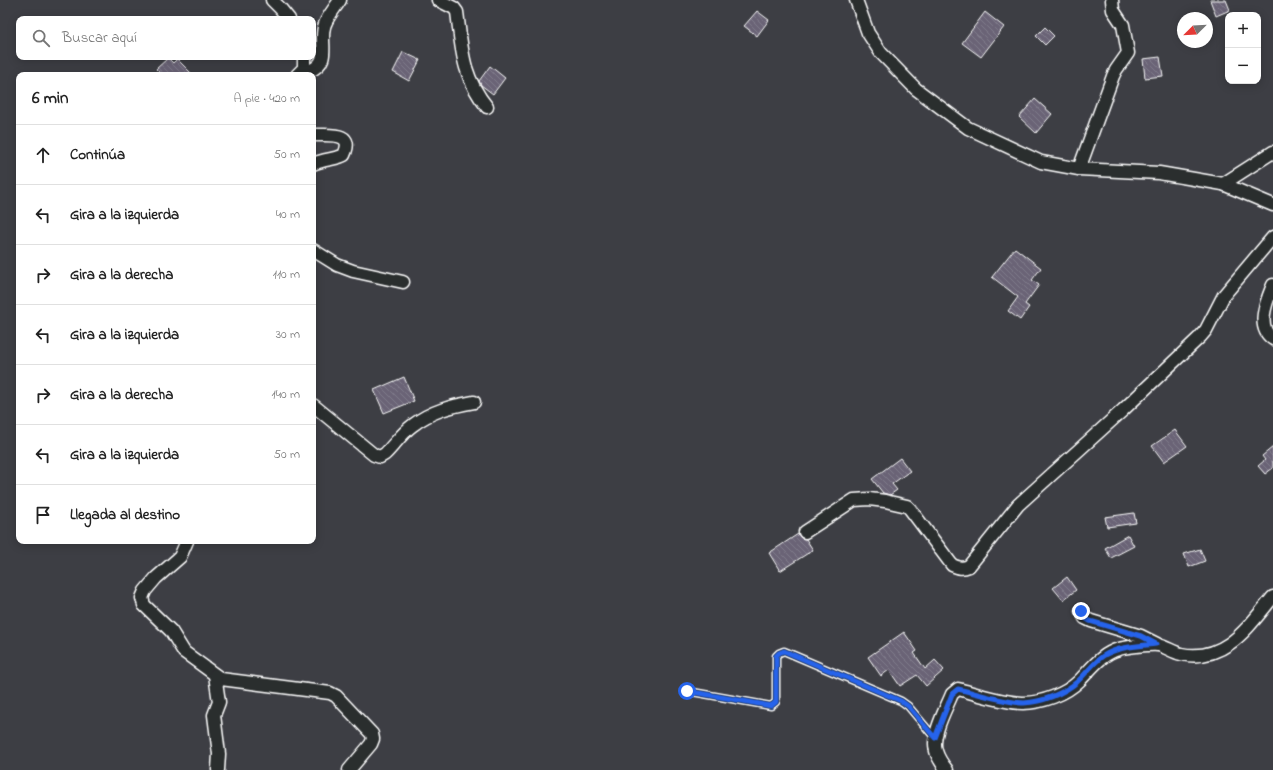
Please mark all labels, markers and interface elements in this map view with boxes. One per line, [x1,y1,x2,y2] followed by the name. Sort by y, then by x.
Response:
[1177,12,1213,48] north arrow
[1225,12,1261,84] map controls
[1225,12,1261,48] button: +
[16,16,316,60] search box
[30,27,52,49] icon: search
[62,27,137,49] text: Buscar aquí
[1225,48,1261,84] button: −
[32,86,68,111] text: 6 min
[233,89,300,108] text: A pie · 420 m
[32,144,54,166] icon: ahead
[70,144,125,166] text: Continúa
[274,145,300,164] text: 50 m
[32,204,54,226] icon: left
[70,204,179,226] text: Gira a la izquierda
[276,205,300,224] text: 40 m
[32,264,54,286] icon: right
[70,264,173,286] text: Gira a la derecha
[273,265,300,284] text: 110 m
[32,324,54,346] icon: left
[70,324,179,346] text: Gira a la izquierda
[276,325,300,344] text: 30 m
[32,384,54,406] icon: right
[70,384,173,406] text: Gira a la derecha
[272,385,300,404] text: 140 m
[32,444,54,466] icon: left
[70,444,179,466] text: Gira a la izquierda
[274,445,300,464] text: 50 m
[32,504,54,526] icon: arrive
[70,504,180,526] text: Llegada al destino
[1072,602,1090,620] route end
[678,682,696,700] route start

